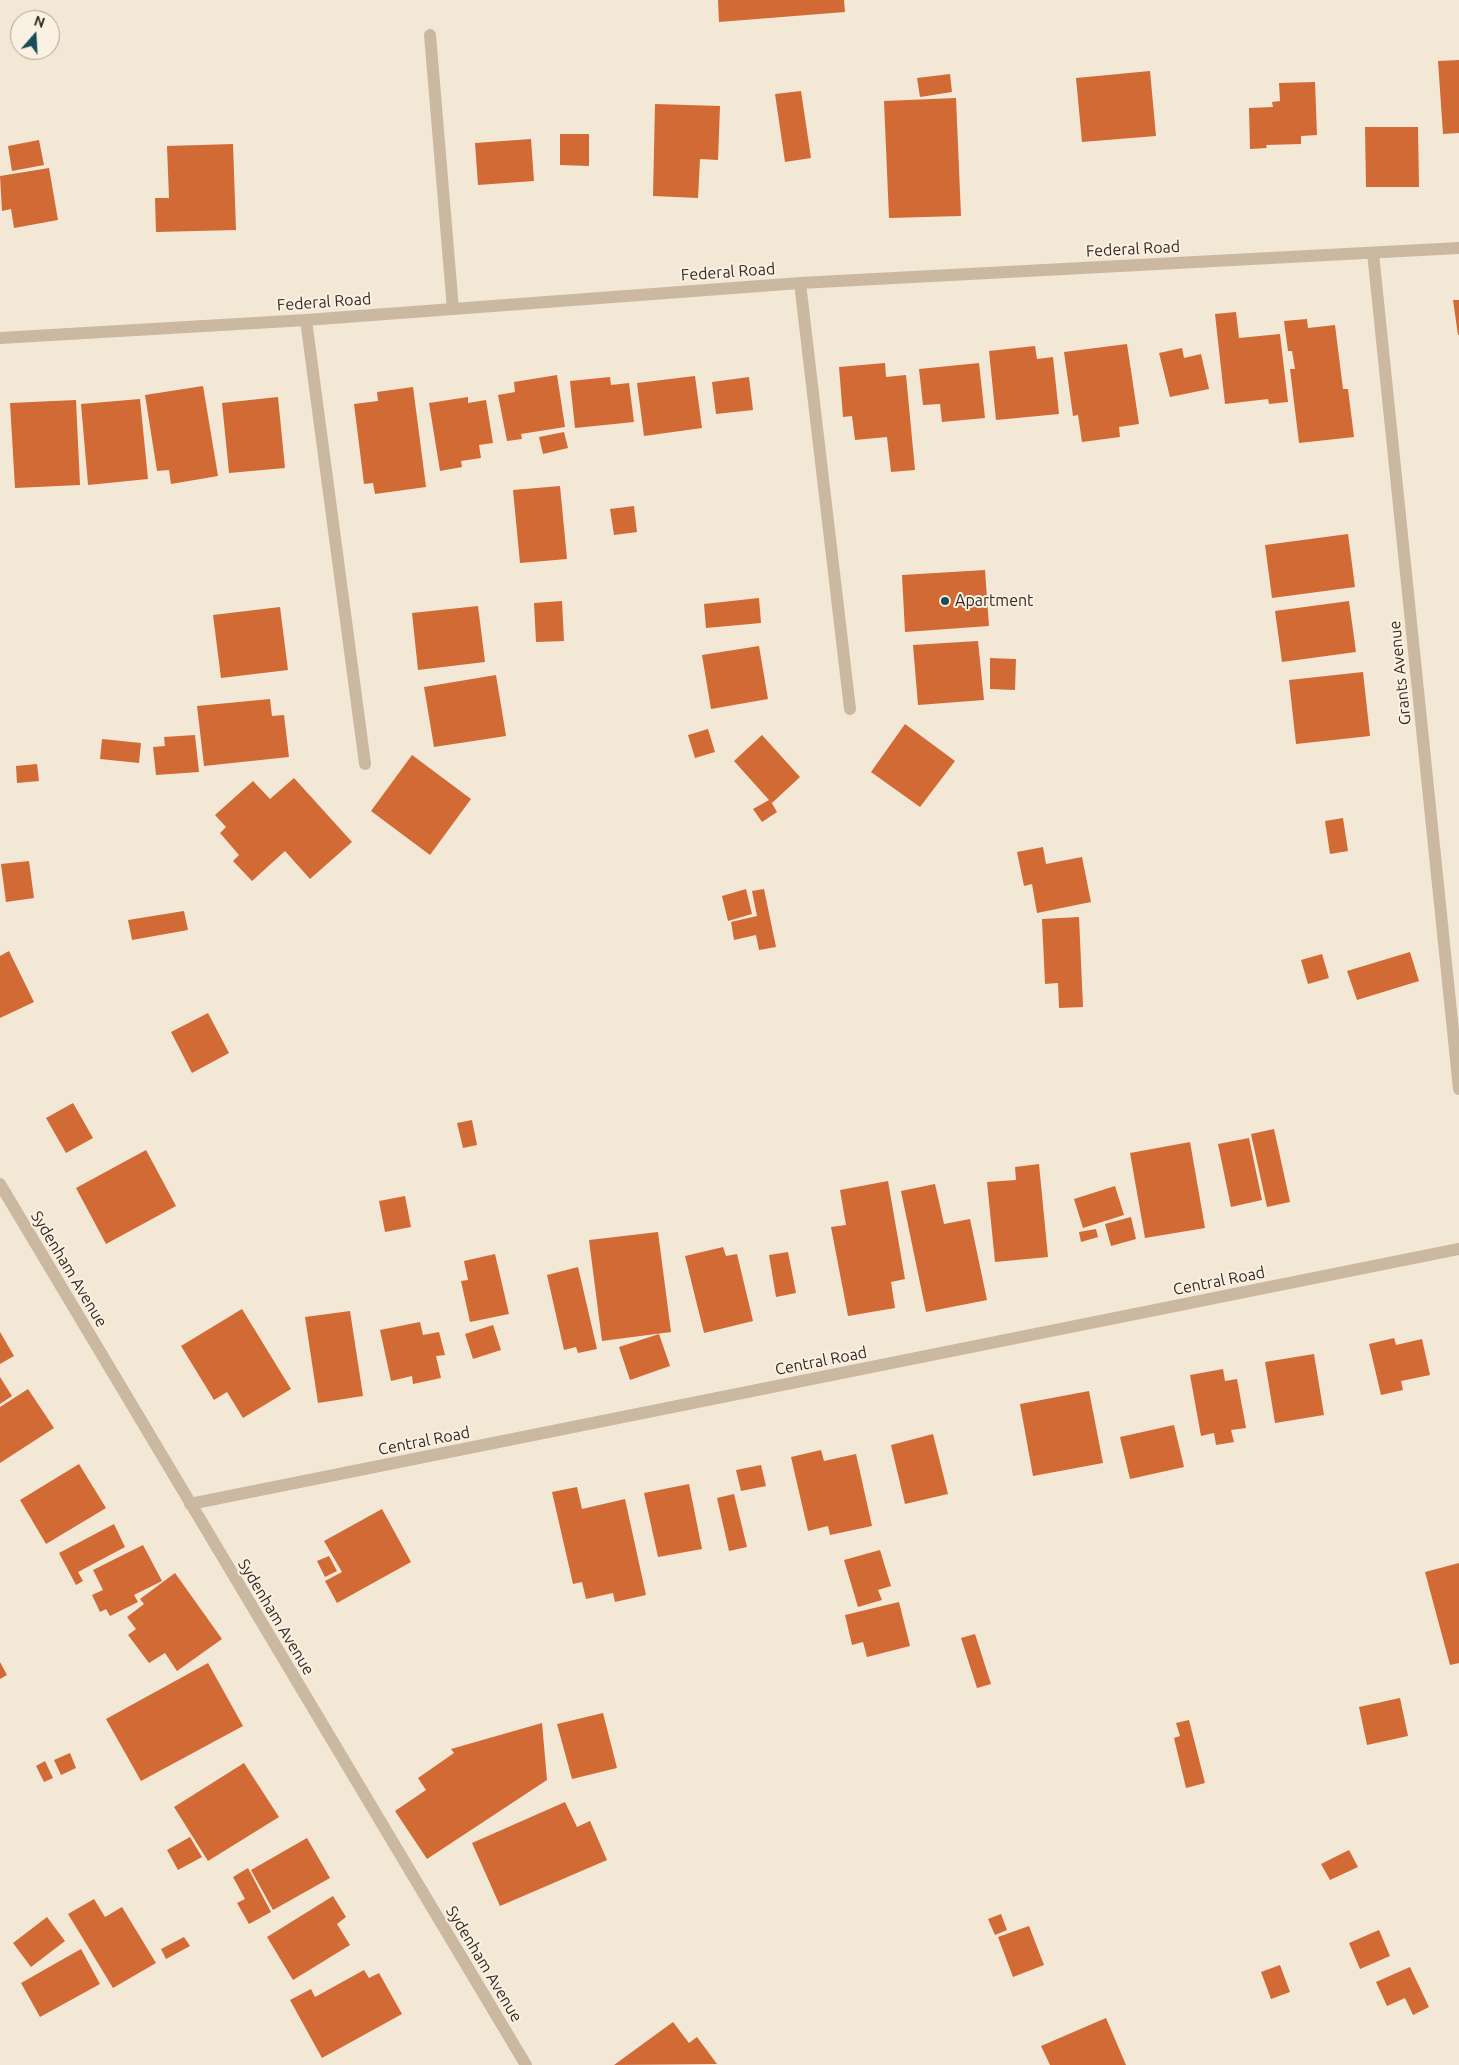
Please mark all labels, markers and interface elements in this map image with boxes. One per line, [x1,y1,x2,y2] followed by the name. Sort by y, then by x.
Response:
[10,10,60,60] north arrow
[32,12,47,31] text: N
[1085,237,1181,261] street label: Federal Road
[680,259,776,285] street label: Federal Road
[276,289,372,315] street label: Federal Road
[955,591,1033,611] place label: Apartment
[939,595,951,607] marker: Apartment
[1385,620,1415,726] street label: Grants Avenue
[27,1208,111,1330] street label: Sydenham Avenue
[1171,1263,1267,1299] street label: Central Road
[773,1343,869,1379] street label: Central Road
[376,1423,472,1459] street label: Central Road
[234,1556,318,1678] street label: Sydenham Avenue
[442,1903,526,2025] street label: Sydenham Avenue

